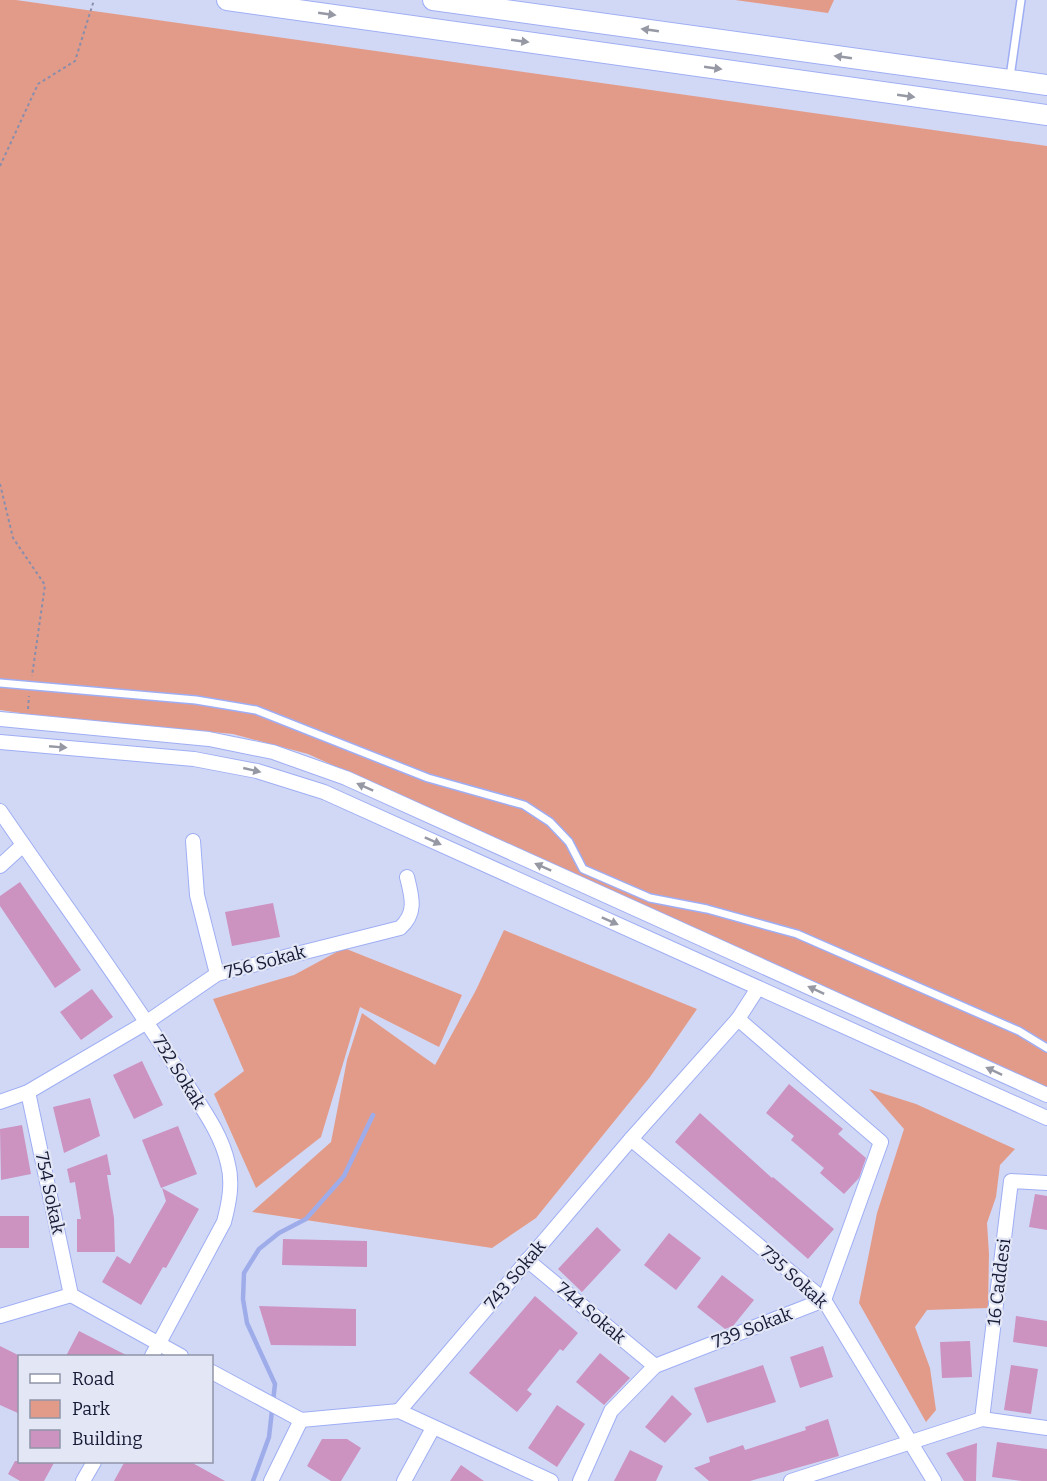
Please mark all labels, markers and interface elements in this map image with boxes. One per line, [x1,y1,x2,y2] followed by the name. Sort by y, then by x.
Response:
[318,9,337,18] one-way arrow
[641,25,660,34] one-way arrow
[511,37,530,46] one-way arrow
[834,52,853,61] one-way arrow
[704,64,723,73] one-way arrow
[897,91,916,100] one-way arrow
[49,742,68,752] one-way arrow
[242,765,261,775] one-way arrow
[356,782,374,791] one-way arrow
[424,836,442,846] one-way arrow
[533,862,551,872] one-way arrow
[602,917,619,926] one-way arrow
[222,940,309,983] street label: 756 Sokak
[807,985,825,995] one-way arrow
[148,1031,211,1114] street label: 732 Sokak
[984,1066,1002,1076] one-way arrow
[31,1150,70,1237] street label: 754 Sokak
[480,1235,551,1314] street label: 743 Sokak
[983,1237,1015,1327] street label: 16 Caddesi
[756,1241,833,1313] street label: 735 Sokak
[552,1278,631,1349] street label: 744 Sokak
[709,1302,796,1353] street label: 739 Sokak
[18,1355,213,1463] legend
[72,1368,115,1390] text: Road
[72,1398,111,1420] text: Park
[72,1428,143,1450] text: Building

